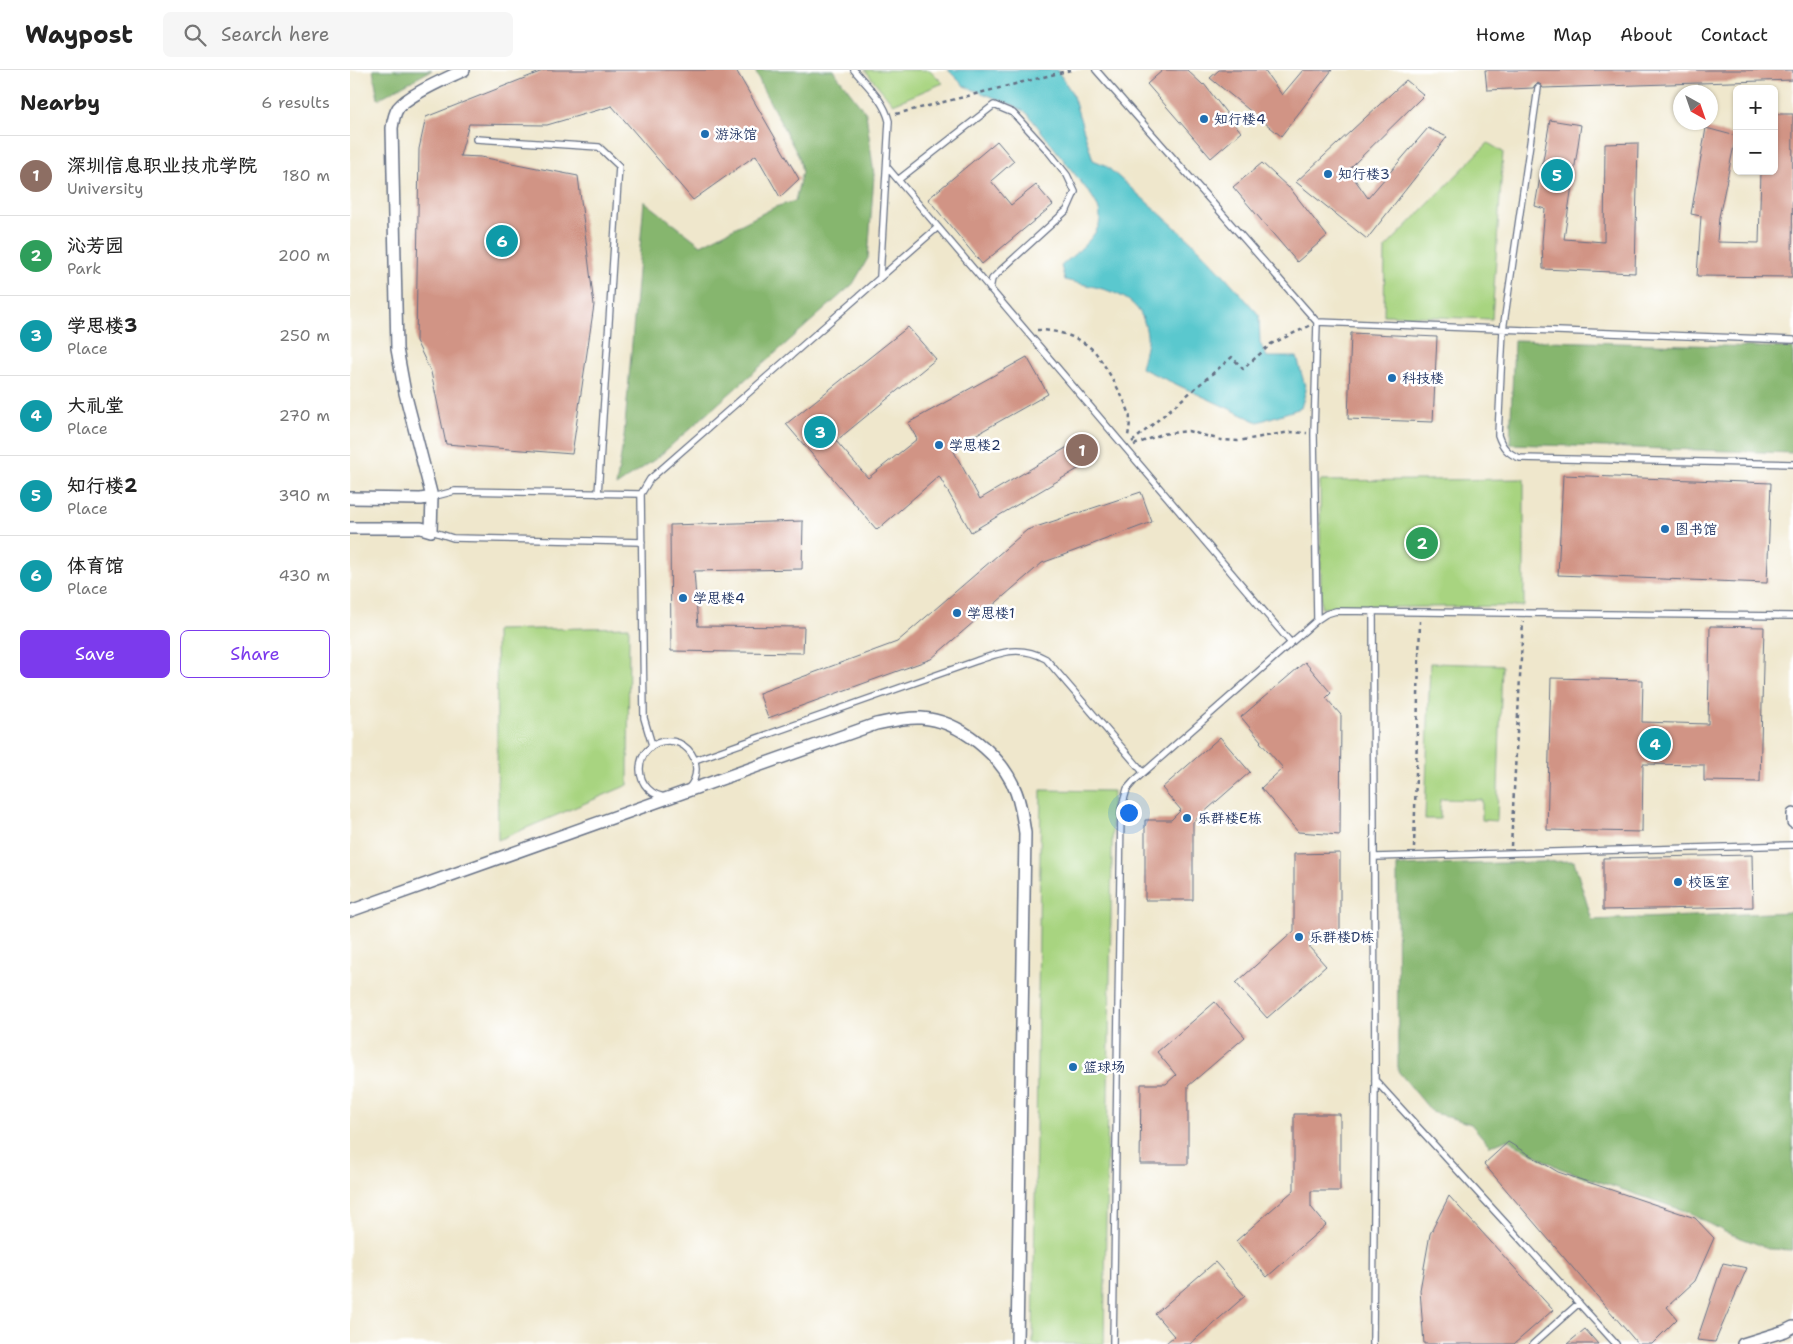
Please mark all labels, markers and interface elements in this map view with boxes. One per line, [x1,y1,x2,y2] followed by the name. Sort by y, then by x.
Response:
[163,12,513,57] search box
[25,19,133,51] text: Waypost
[181,21,209,49] icon: search
[221,22,329,47] text: Search here
[1476,23,1525,47] text: Home
[1553,23,1592,47] text: Map
[1620,23,1673,47] text: About
[1701,23,1768,47] text: Contact
[1673,85,1718,130] north arrow
[1733,85,1778,175] map controls
[1733,85,1778,130] button: +
[20,89,100,117] text: Nearby
[261,92,330,113] text: 6 results
[1214,110,1266,128] place label: 知行楼4
[1198,113,1210,125] marker: 知行楼4
[715,125,757,143] place label: 游泳馆
[699,128,711,140] marker: 游泳馆
[1733,130,1778,175] button: −
[67,153,257,178] text: 深圳信息职业技术学院
[1541,156,1573,194] pin: 5
[32,165,40,186] text: 1
[282,165,330,186] text: 180 m
[1338,165,1390,183] place label: 知行楼3
[1322,168,1334,180] marker: 知行楼3
[67,178,143,199] text: University
[486,222,518,260] pin: 6
[67,233,124,258] text: 沁芳园
[30,245,42,266] text: 2
[278,245,330,266] text: 200 m
[67,258,101,279] text: Park
[67,313,137,338] text: 学思楼3
[30,325,42,346] text: 3
[279,325,330,346] text: 250 m
[67,338,108,359] text: Place
[1402,369,1444,387] place label: 科技楼
[1386,372,1398,384] marker: 科技楼
[67,393,124,418] text: 大礼堂
[30,405,42,426] text: 4
[279,405,330,426] text: 270 m
[804,413,836,451] pin: 3
[67,418,108,439] text: Place
[1066,431,1098,469] pin: 1
[949,436,1001,454] place label: 学思楼2
[933,439,945,451] marker: 学思楼2
[67,473,137,498] text: 知行楼2
[31,485,41,506] text: 5
[278,485,330,506] text: 390 m
[67,498,108,519] text: Place
[1675,520,1717,538] place label: 图书馆
[1659,523,1671,535] marker: 图书馆
[1406,524,1438,562] pin: 2
[67,553,124,578] text: 体育馆
[30,565,42,586] text: 6
[279,565,330,586] text: 430 m
[67,578,108,599] text: Place
[693,589,745,607] place label: 学思楼4
[677,592,689,604] marker: 学思楼4
[967,604,1015,622] place label: 学思楼1
[951,607,963,619] marker: 学思楼1
[20,630,170,678] button: Save
[180,630,330,678] button: Share
[1639,725,1671,763] pin: 4
[1116,800,1142,826] your location
[1197,809,1262,827] place label: 乐群楼E栋
[1181,812,1193,824] marker: 乐群楼E栋
[1688,873,1730,891] place label: 校医室
[1672,876,1684,888] marker: 校医室
[1309,928,1374,946] place label: 乐群楼D栋
[1293,931,1305,943] marker: 乐群楼D栋
[1083,1058,1125,1076] place label: 篮球场
[1067,1061,1079,1073] marker: 篮球场

